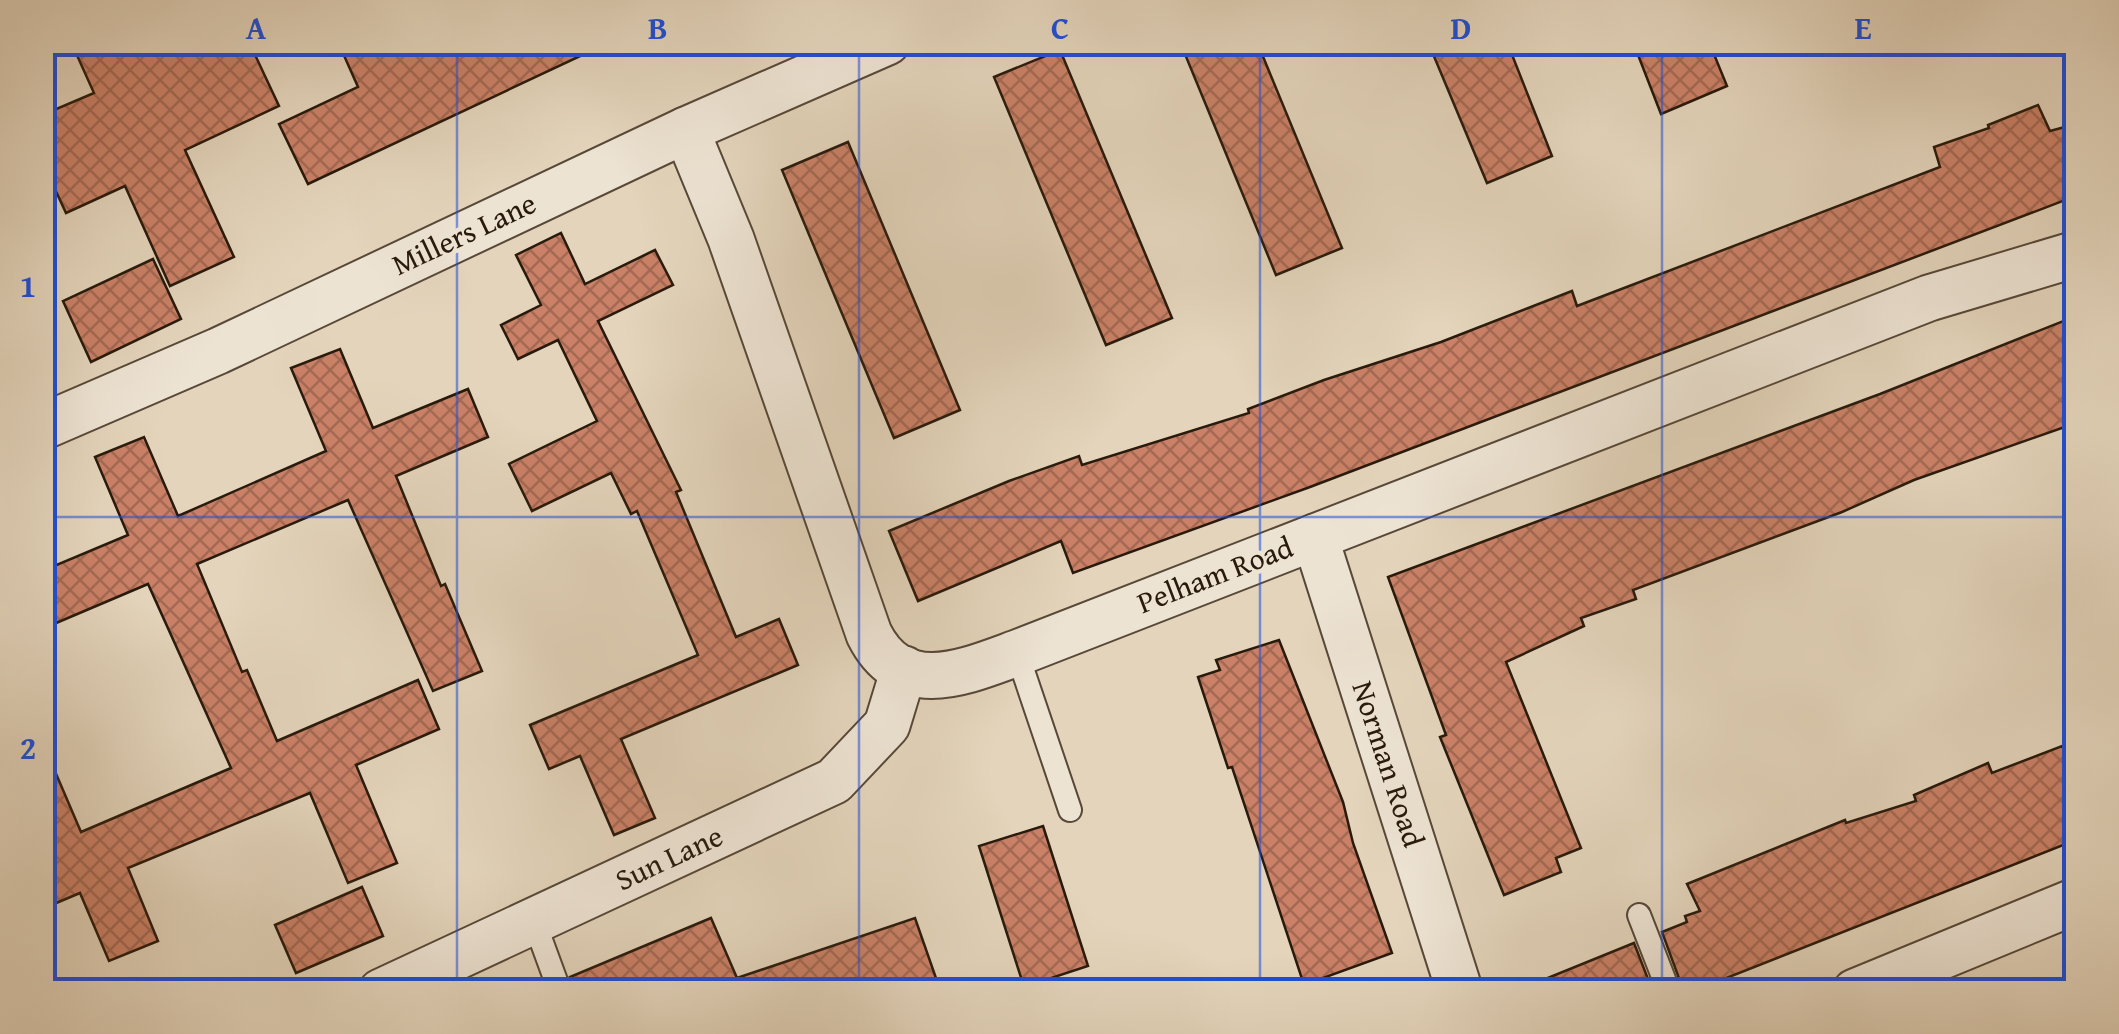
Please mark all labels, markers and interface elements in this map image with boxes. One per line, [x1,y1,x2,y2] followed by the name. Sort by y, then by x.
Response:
[246,4,267,51] text: A
[648,4,668,51] text: B
[1051,4,1069,51] text: C
[1451,4,1471,51] text: D
[1854,4,1872,51] text: E
[384,180,543,286] street label: Millers Lane
[20,262,36,309] text: 1
[1130,524,1299,624] street label: Pelham Road
[1341,675,1436,852] street label: Norman Road
[20,724,36,771] text: 2
[608,813,730,901] street label: Sun Lane

